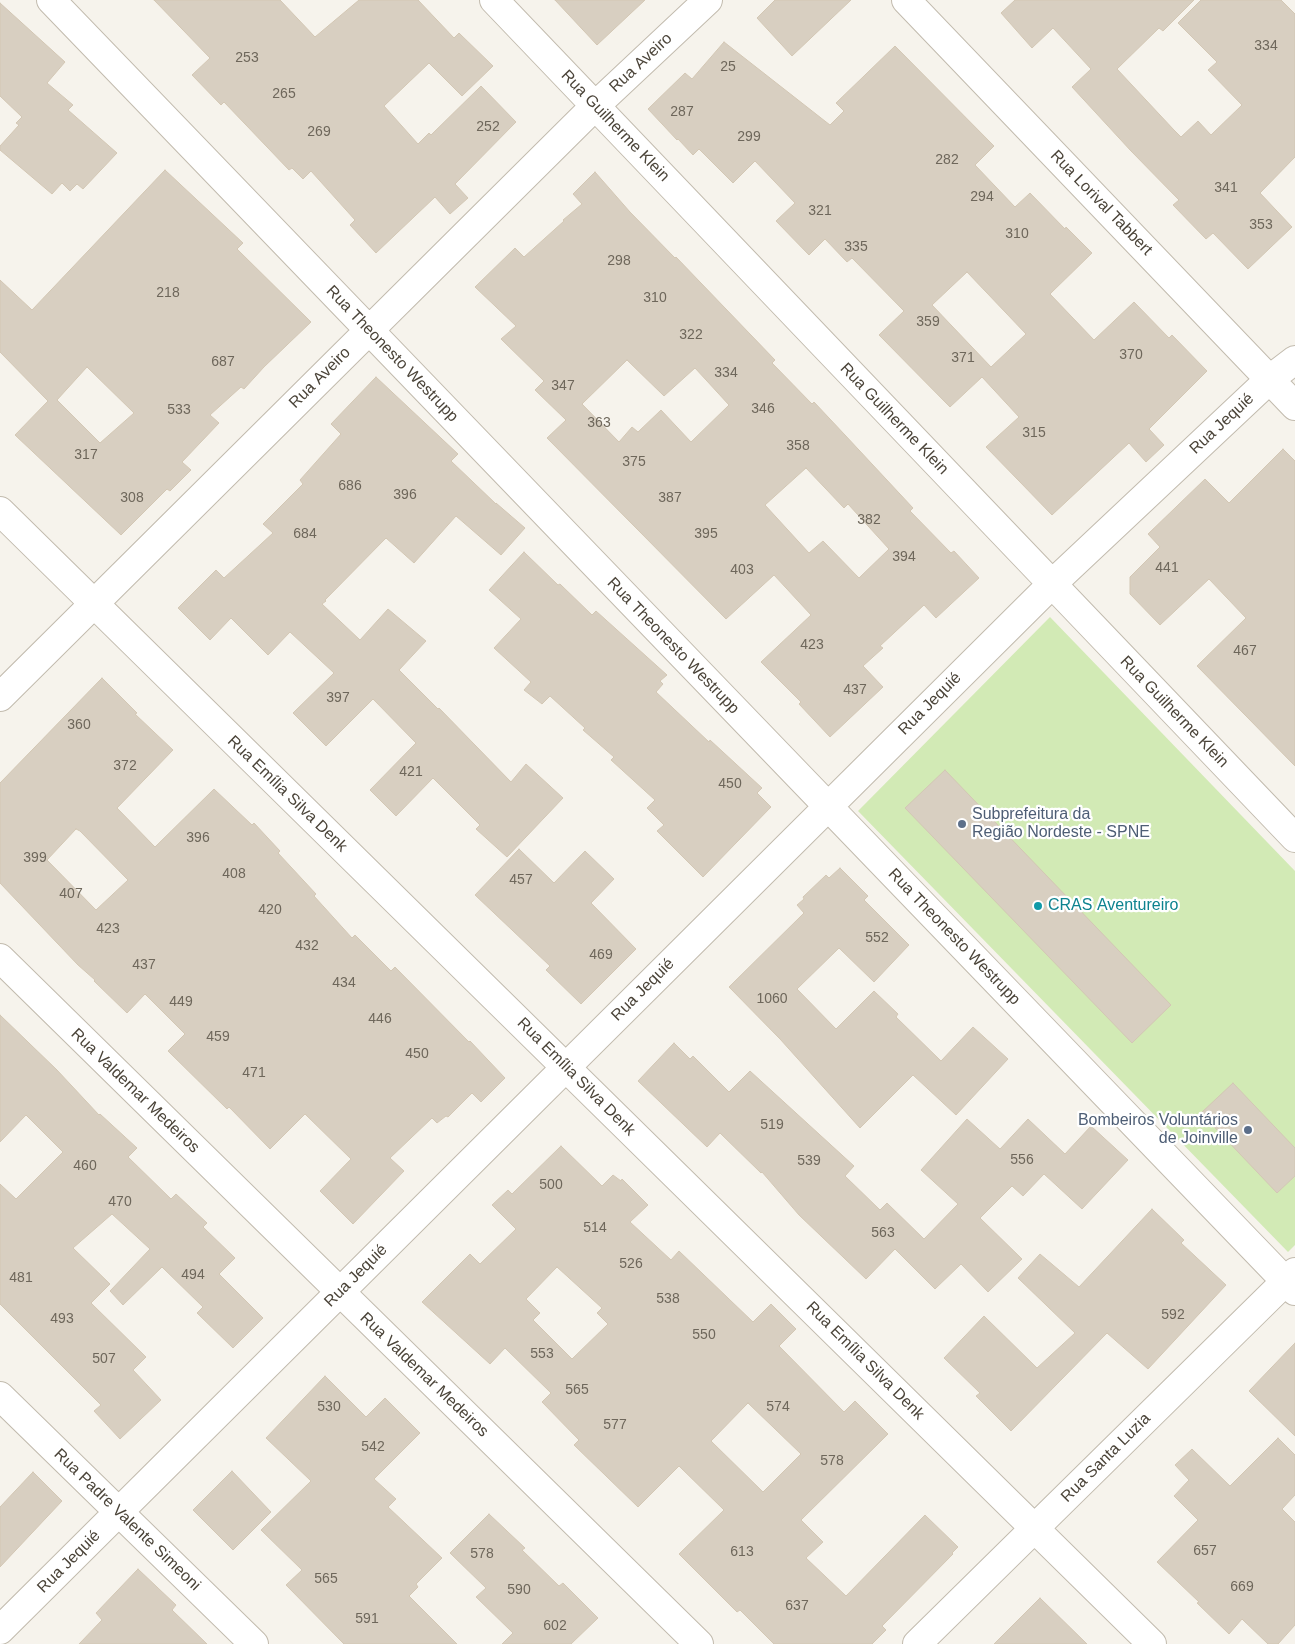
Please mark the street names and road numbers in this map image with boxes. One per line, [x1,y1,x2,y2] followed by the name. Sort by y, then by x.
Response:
[606,29,676,97] street label: Rua Aveiro
[557,66,673,186] street label: Rua Guilherme Klein
[1046,146,1156,260] street label: Rua Lorival Tabbert
[322,282,462,426] street label: Rua Theonesto Westrupp
[285,343,355,413] street label: Rua Aveiro
[836,359,952,479] street label: Rua Guilherme Klein
[1186,389,1258,459] street label: Rua Jequié
[603,574,743,718] street label: Rua Theonesto Westrupp
[1116,652,1232,772] street label: Rua Guilherme Klein
[895,669,965,739] street label: Rua Jequié
[223,732,351,856] street label: Rua Emília Silva Denk
[884,865,1024,1009] street label: Rua Theonesto Westrupp
[608,955,678,1025] street label: Rua Jequié
[513,1014,639,1140] street label: Rua Emília Silva Denk
[67,1025,203,1157] street label: Rua Valdemar Medeiros
[321,1241,391,1311] street label: Rua Jequié
[802,1298,928,1424] street label: Rua Emília Silva Denk
[356,1309,492,1441] street label: Rua Valdemar Medeiros
[1057,1409,1155,1507] street label: Rua Santa Luzia
[50,1445,204,1595] street label: Rua Padre Valente Simeoni
[34,1527,104,1597] street label: Rua Jequié

